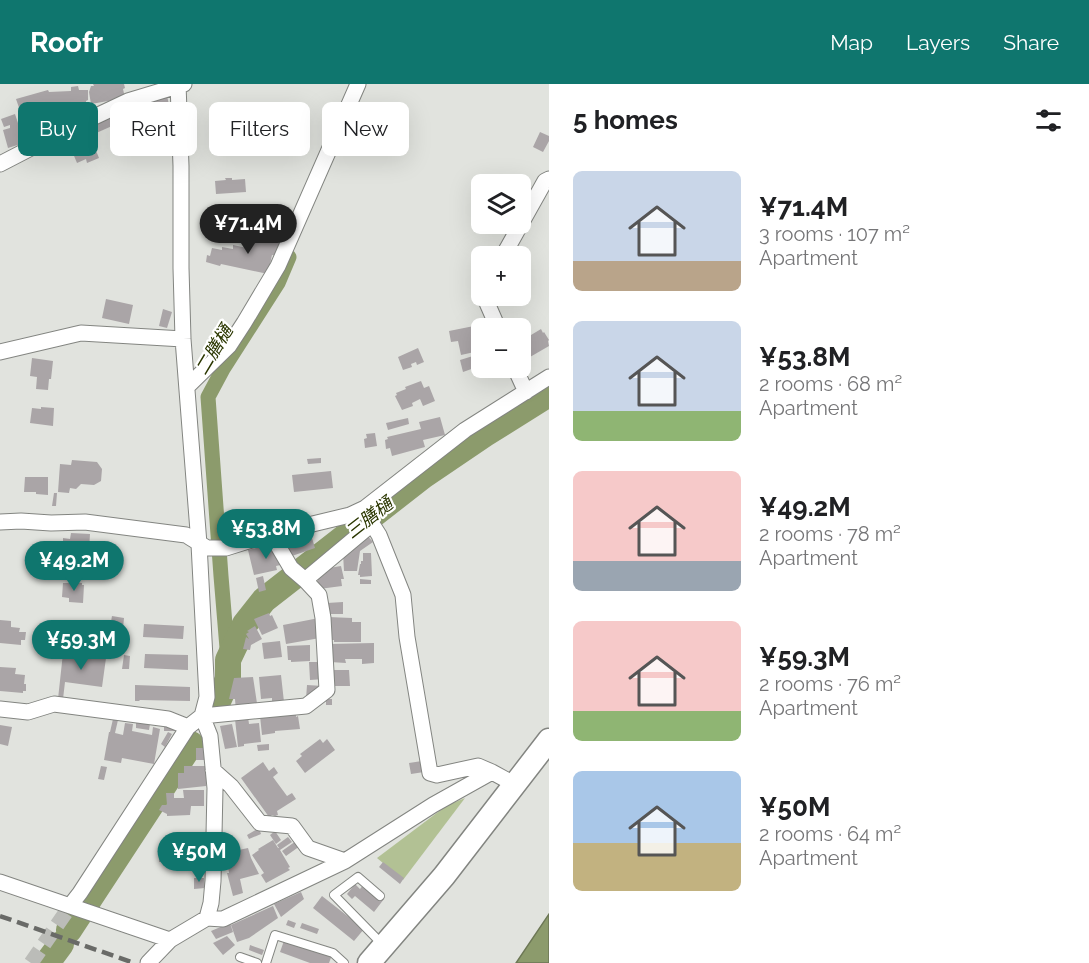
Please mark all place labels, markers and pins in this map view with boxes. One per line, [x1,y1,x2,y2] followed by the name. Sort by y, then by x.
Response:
[199,204,297,255] pin: ¥71.4M
[217,509,315,560] pin: ¥53.8M
[25,541,123,592] pin: ¥49.2M
[32,620,130,671] pin: ¥59.3M
[163,832,235,883] pin: ¥50M

